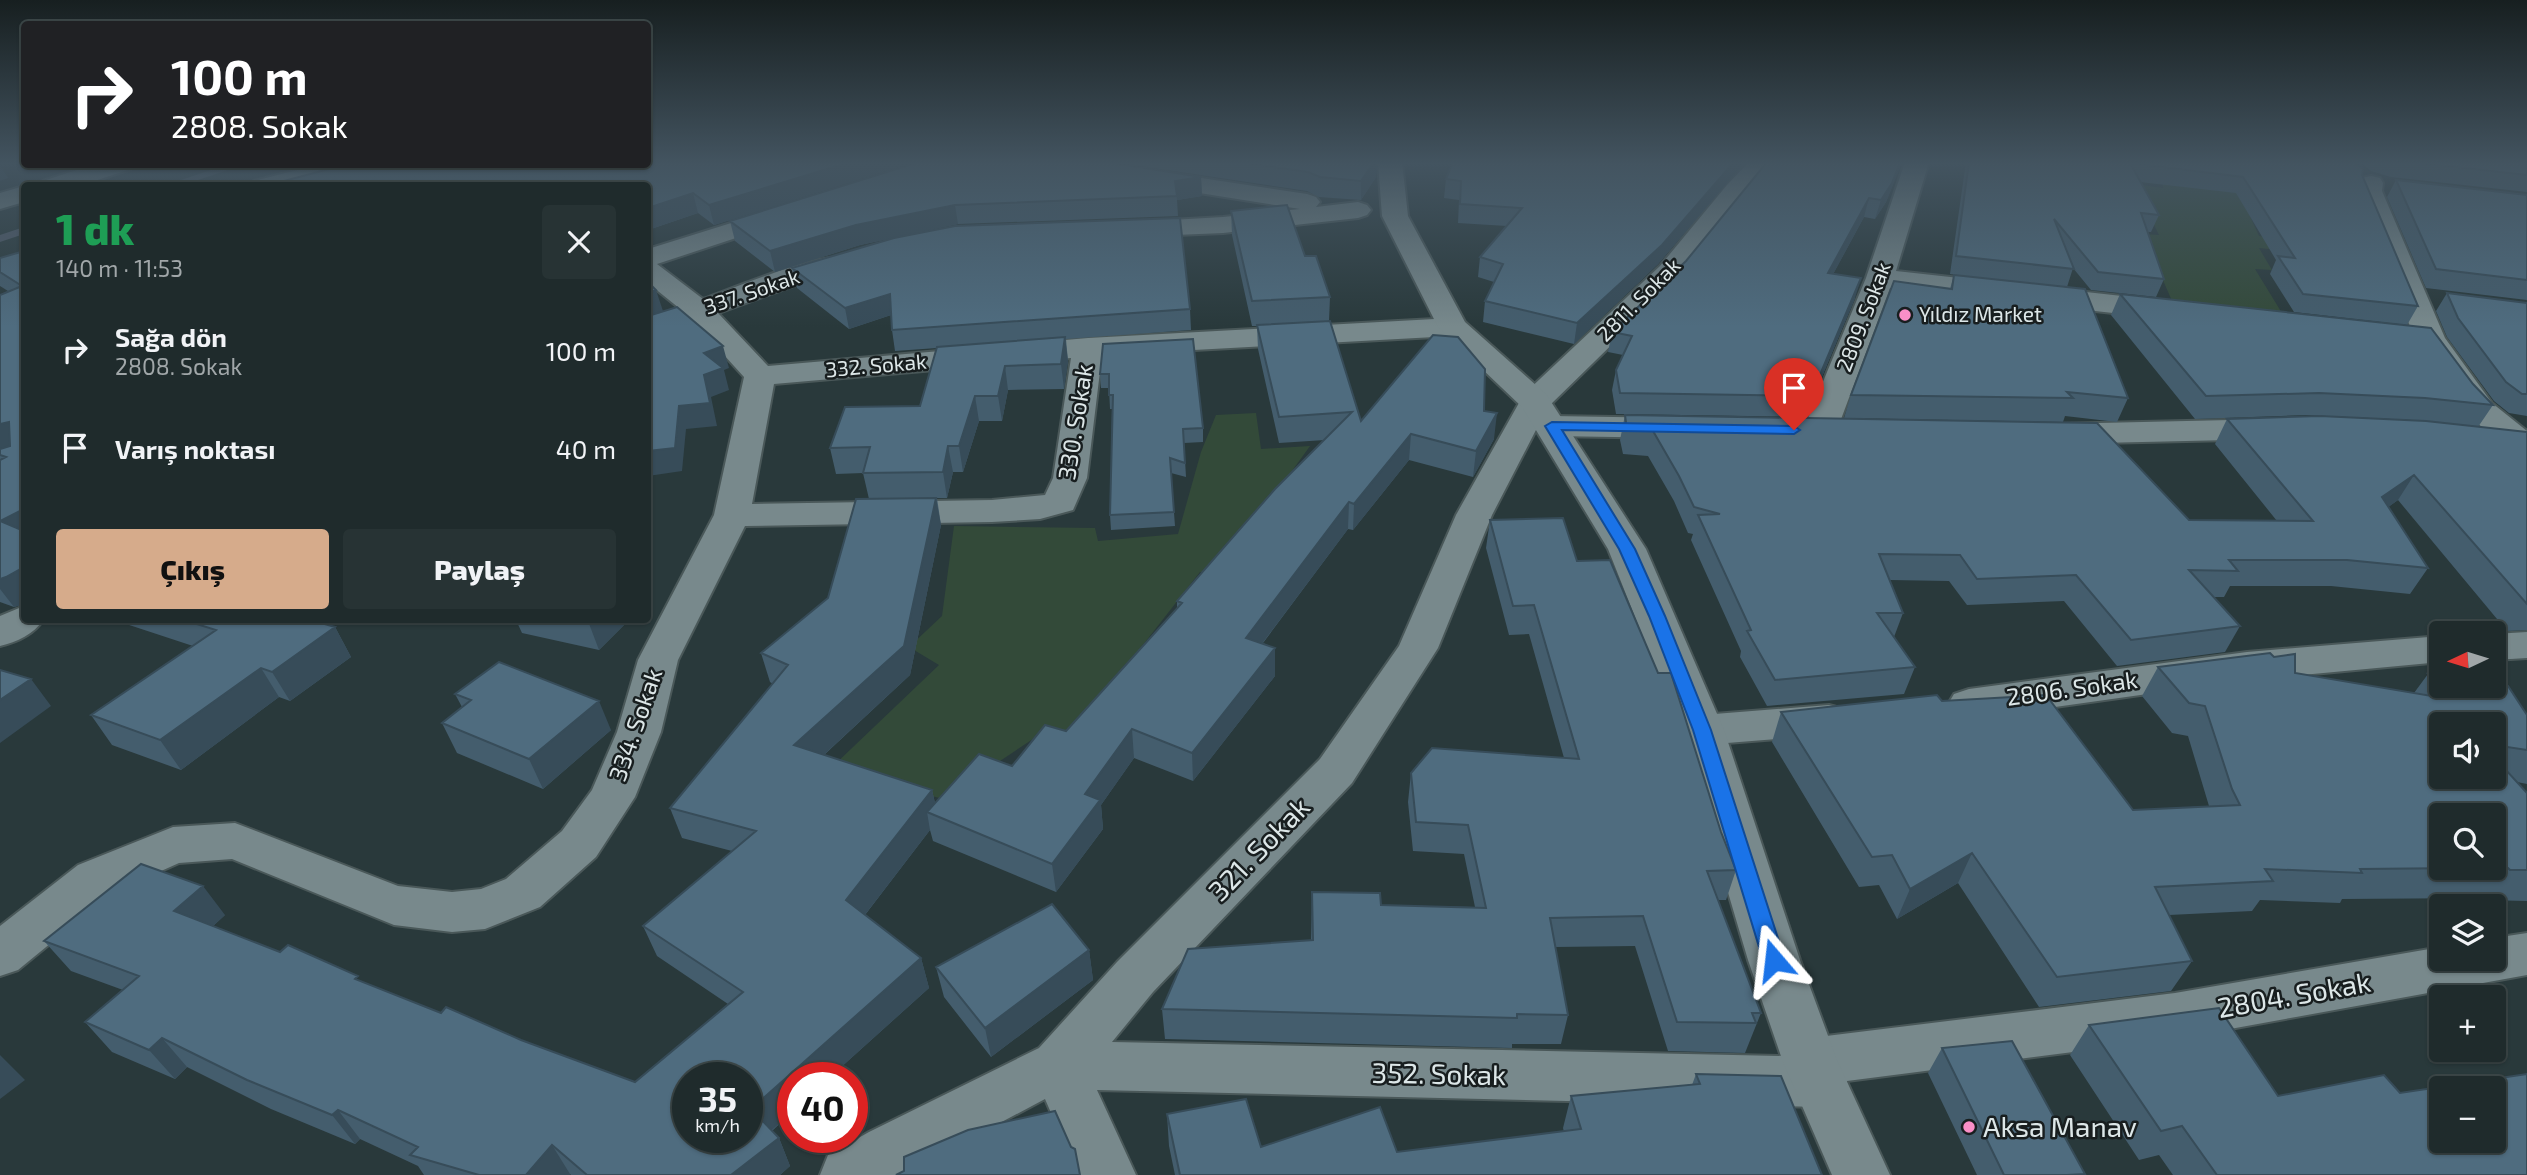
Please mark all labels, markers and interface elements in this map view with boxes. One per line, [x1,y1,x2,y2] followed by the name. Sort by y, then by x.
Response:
[171,46,308,105] text: 100 m
[56,49,147,140] icon: right
[171,106,348,144] text: 2808. Sokak
[56,203,134,253] text: 1 dk
[542,205,616,279] button: close
[1591,252,1685,346] street label: 2811. Sokak
[56,254,183,282] text: 140 m · 11:53
[1830,258,1895,375] street label: 2809. Sokak
[701,263,803,319] street label: 337. Sokak
[1919,301,2042,326] place label: Yıldız Market
[1897,307,1913,323] marker: Yıldız Market
[115,321,227,352] text: Sağa dön
[56,331,94,369] icon: right
[546,335,616,366] text: 100 m
[824,348,928,381] street label: 332. Sokak
[115,352,242,380] text: 2808. Sokak
[1764,358,1824,430] pin
[1051,362,1098,482] street label: 330. Sokak
[1775,369,1813,407] icon: arrive
[56,429,94,467] icon: arrive
[115,433,275,464] text: Varış noktası
[556,433,616,464] text: 40 m
[56,529,329,609] button: Çıkış
[343,529,616,609] button: Paylaş
[2429,621,2506,698] north arrow
[2429,621,2506,1153] map controls
[602,664,667,785] street label: 334. Sokak
[2005,664,2139,711] street label: 2806. Sokak
[2429,712,2506,789] button: sound
[1201,790,1316,907] street label: 321. Sokak
[2429,803,2506,880] button: search
[2429,894,2506,971] button: layers
[1737,923,1811,997] position arrow
[2215,964,2373,1024] street label: 2804. Sokak
[2429,985,2506,1062] button: +
[1371,1055,1507,1091] street label: 352. Sokak
[777,1062,868,1153] speed limit sign: 40
[2429,1076,2506,1153] button: −
[698,1077,737,1119] text: 35
[1983,1109,2137,1143] place label: Aksa Manav
[695,1114,740,1136] text: km/h
[1961,1119,1977,1135] marker: Aksa Manav

